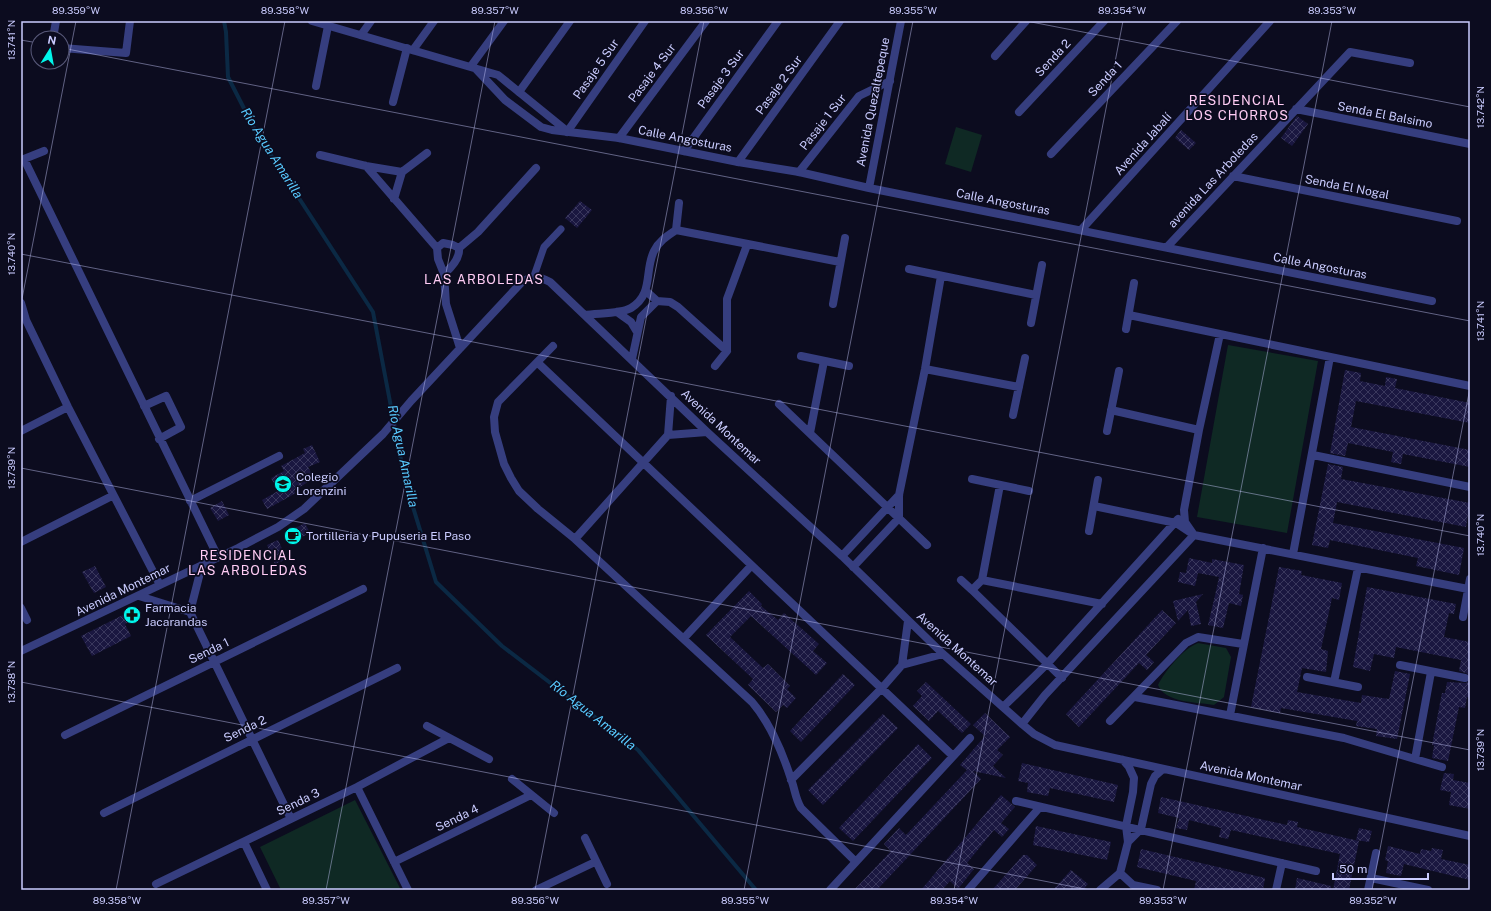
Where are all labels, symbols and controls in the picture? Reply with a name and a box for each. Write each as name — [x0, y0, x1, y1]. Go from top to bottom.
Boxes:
text: 89.359°W — [52, 4, 100, 16]
text: 89.358°W — [261, 4, 310, 16]
text: 89.357°W — [471, 4, 519, 16]
text: 89.356°W — [680, 4, 728, 16]
text: 89.355°W — [889, 4, 938, 16]
text: 89.354°W — [1098, 4, 1146, 16]
text: 89.353°W — [1308, 4, 1357, 16]
text: 13.741°N — [5, 20, 17, 60]
north arrow — [30, 30, 70, 70]
text: N — [47, 33, 57, 47]
street label: Pasaje 5 Sur — [570, 36, 622, 102]
street label: Avenida Quezaltepeque — [854, 36, 892, 168]
street label: Senda 2 — [1032, 37, 1074, 79]
street label: Pasaje 4 Sur — [625, 41, 679, 105]
street label: Pasaje 3 Sur — [695, 46, 747, 111]
street label: Pasaje 2 Sur — [753, 53, 805, 117]
street label: Senda 1 — [1085, 58, 1125, 100]
text: 13.742°N — [1474, 86, 1486, 128]
street label: Pasaje 1 Sur — [797, 91, 849, 153]
district label: RESIDENCIAL LOS CHORROS — [1185, 93, 1289, 123]
street label: Senda El Balsimo — [1336, 99, 1434, 131]
water label: Río Agua Amarilla — [238, 105, 306, 201]
street label: Avenida Jabalí — [1111, 109, 1175, 178]
street label: Calle Angosturas — [637, 123, 733, 155]
street label: avenida Las Arboledas — [1165, 129, 1261, 231]
street label: Senda El Nogal — [1304, 172, 1391, 202]
street label: Calle Angosturas — [955, 186, 1051, 218]
text: 13.740°N — [5, 233, 17, 275]
street label: Calle Angosturas — [1272, 250, 1368, 282]
district label: LAS ARBOLEDAS — [424, 272, 544, 287]
text: 13.741°N — [1474, 301, 1486, 341]
street label: Avenida Montemar — [678, 386, 764, 468]
water label: Río Agua Amarilla — [385, 403, 421, 509]
text: 13.739°N — [5, 447, 17, 489]
place label: Colegio Lorenzini — [296, 470, 347, 498]
school or university icon: Colegio Lorenzini — [273, 474, 293, 494]
text: 13.740°N — [1474, 514, 1486, 556]
cafe icon: Tortilleria y Pupuseria El Paso — [283, 526, 303, 546]
place label: Tortilleria y Pupuseria El Paso — [306, 529, 471, 543]
district label: RESIDENCIAL LAS ARBOLEDAS — [188, 548, 308, 578]
street label: Avenida Montemar — [73, 561, 173, 619]
place label: Farmacia Jacarandas — [145, 601, 207, 629]
pharmacy icon: Farmacia Jacarandas — [122, 605, 142, 625]
street label: Avenida Montemar — [914, 609, 1001, 689]
street label: Senda 1 — [186, 635, 232, 667]
text: 13.738°N — [5, 661, 17, 703]
water label: Río Agua Amarilla — [547, 677, 639, 753]
street label: Senda 2 — [221, 713, 269, 745]
text: 13.739°N — [1474, 729, 1486, 771]
street label: Avenida Montemar — [1199, 758, 1304, 794]
street label: Senda 3 — [274, 786, 322, 818]
street label: Senda 4 — [433, 801, 481, 834]
scale bar — [1333, 855, 1428, 881]
text: 50 m — [1339, 862, 1367, 876]
text: 89.358°W — [93, 894, 142, 906]
text: 89.357°W — [302, 894, 350, 906]
text: 89.356°W — [511, 894, 559, 906]
text: 89.355°W — [721, 894, 770, 906]
text: 89.354°W — [930, 894, 978, 906]
text: 89.353°W — [1139, 894, 1188, 906]
text: 89.352°W — [1349, 894, 1397, 906]

